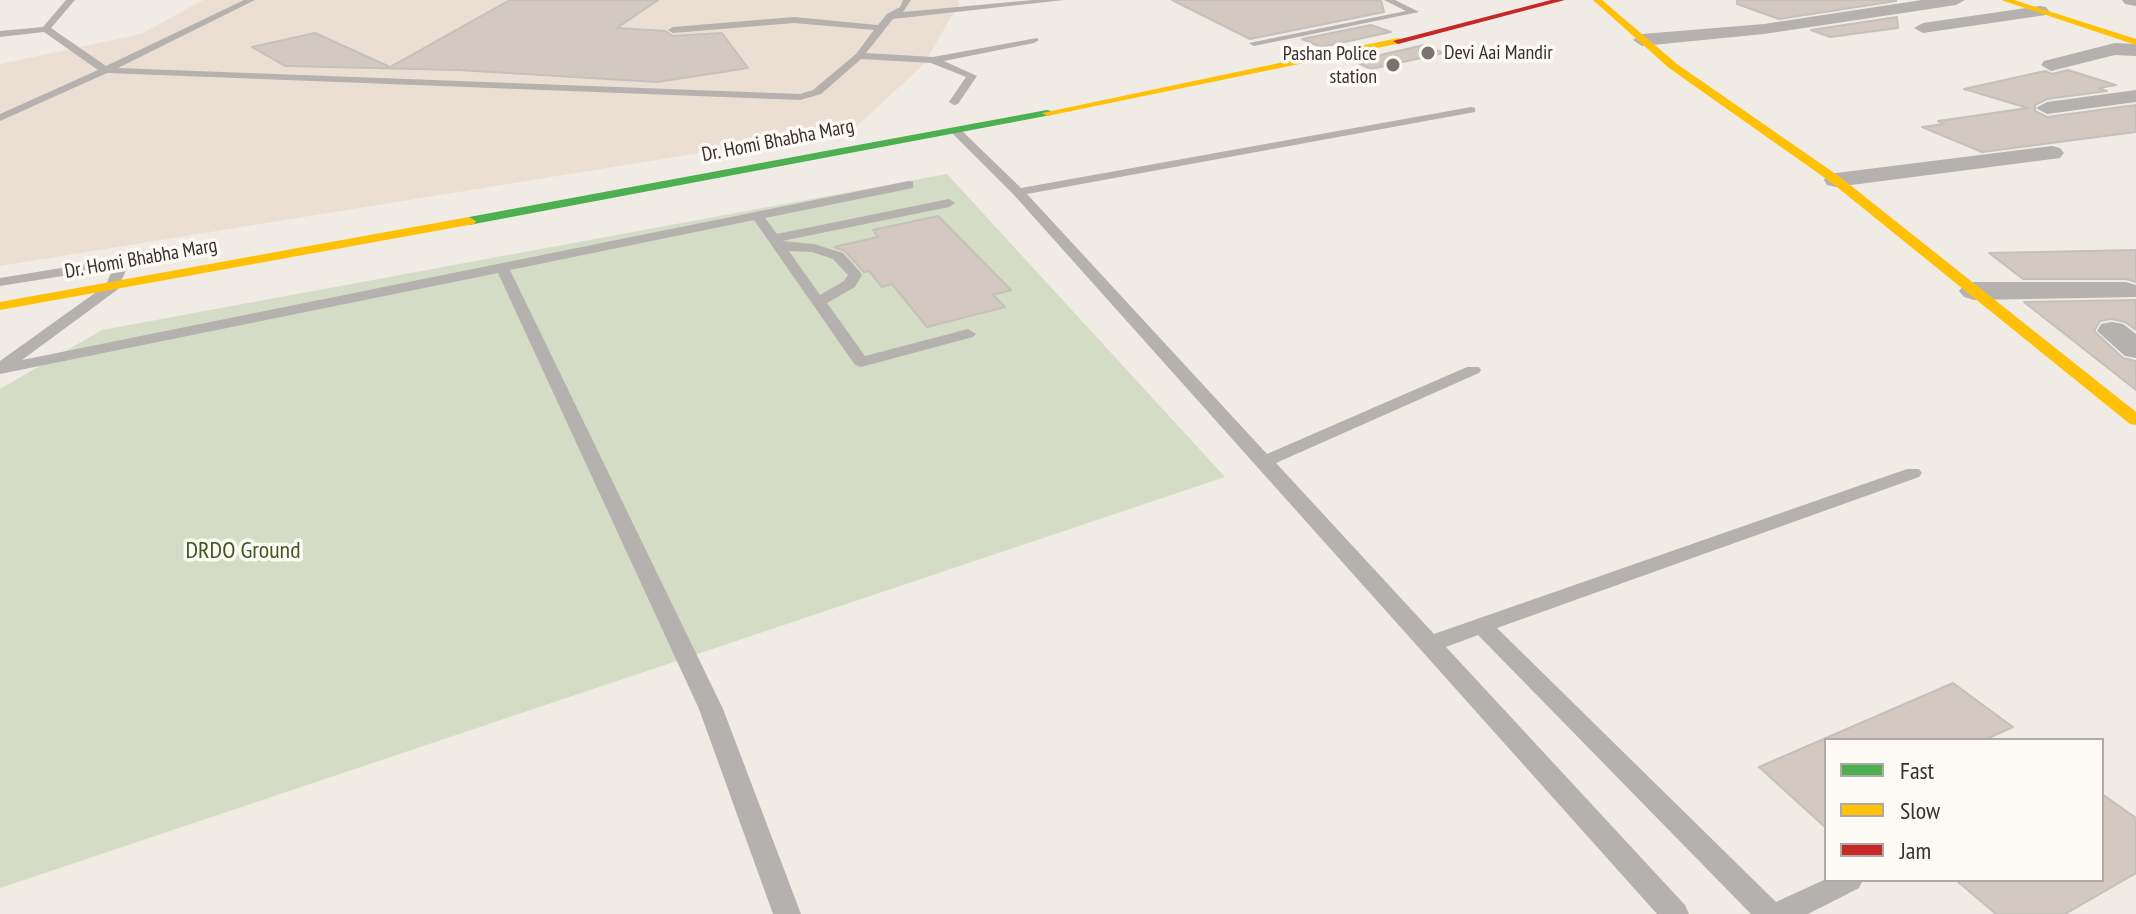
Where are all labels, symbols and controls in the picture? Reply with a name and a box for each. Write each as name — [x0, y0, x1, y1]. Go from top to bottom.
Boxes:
place label: Devi Aai Mandir — [1444, 41, 1553, 65]
place label: Pashan Police station — [1283, 42, 1377, 89]
marker: Devi Aai Mandir — [1419, 44, 1437, 62]
marker: Pashan Police station — [1384, 56, 1402, 74]
street label: Dr. Homi Bhabha Marg — [700, 114, 856, 168]
street label: Dr. Homi Bhabha Marg — [63, 234, 219, 284]
park label: DRDO Ground — [185, 537, 301, 565]
legend — [1824, 738, 2104, 882]
text: Fast — [1900, 755, 1934, 786]
text: Slow — [1900, 795, 1940, 826]
text: Jam — [1900, 835, 1931, 866]

